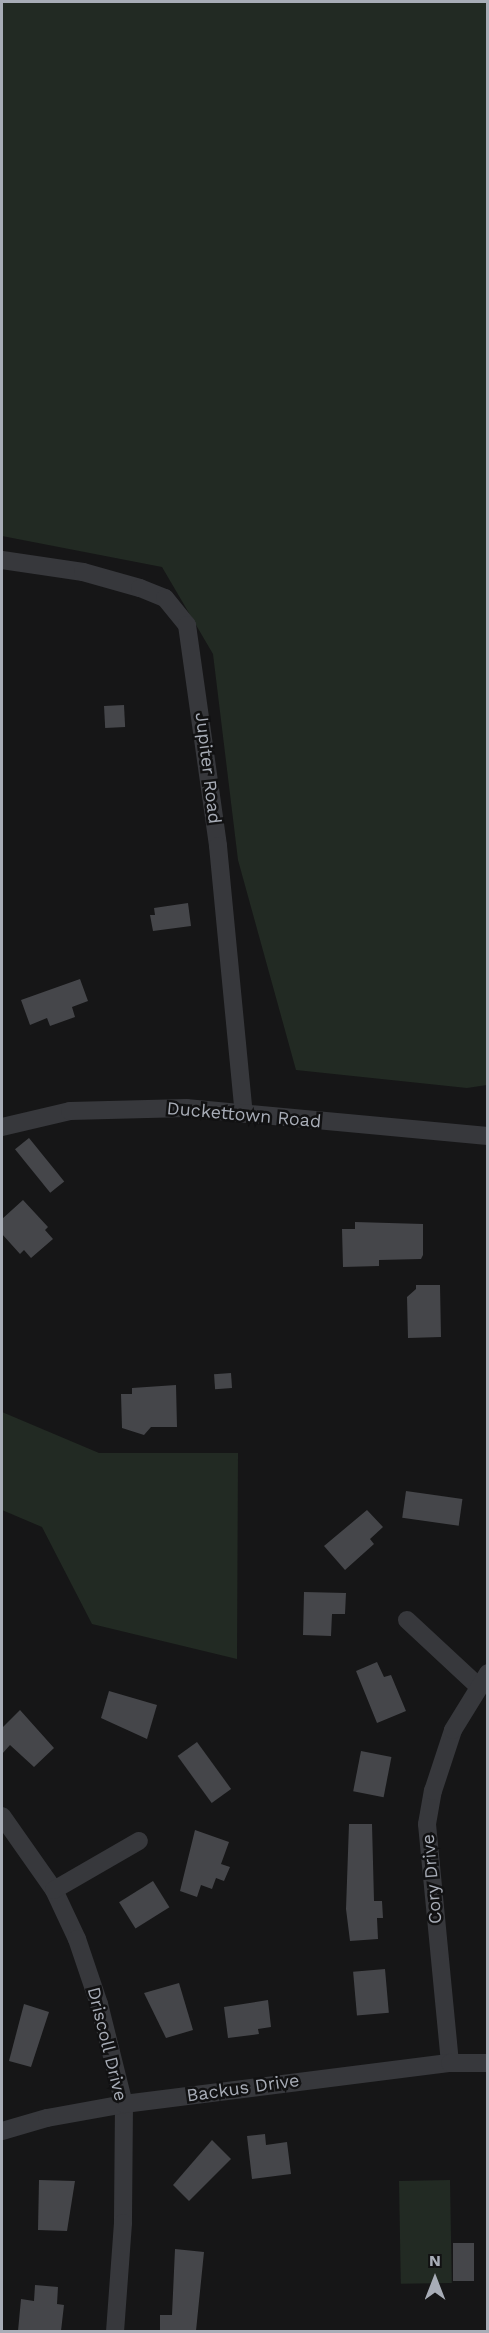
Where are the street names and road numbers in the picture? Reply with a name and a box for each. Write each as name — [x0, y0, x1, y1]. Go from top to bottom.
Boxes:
street label: Jupiter Road — [190, 711, 226, 825]
street label: Duckettown Road — [166, 1097, 322, 1133]
street label: Cory Drive — [417, 1833, 447, 1925]
street label: Driscoll Drive — [82, 1984, 132, 2104]
street label: Backus Drive — [185, 2069, 301, 2107]

